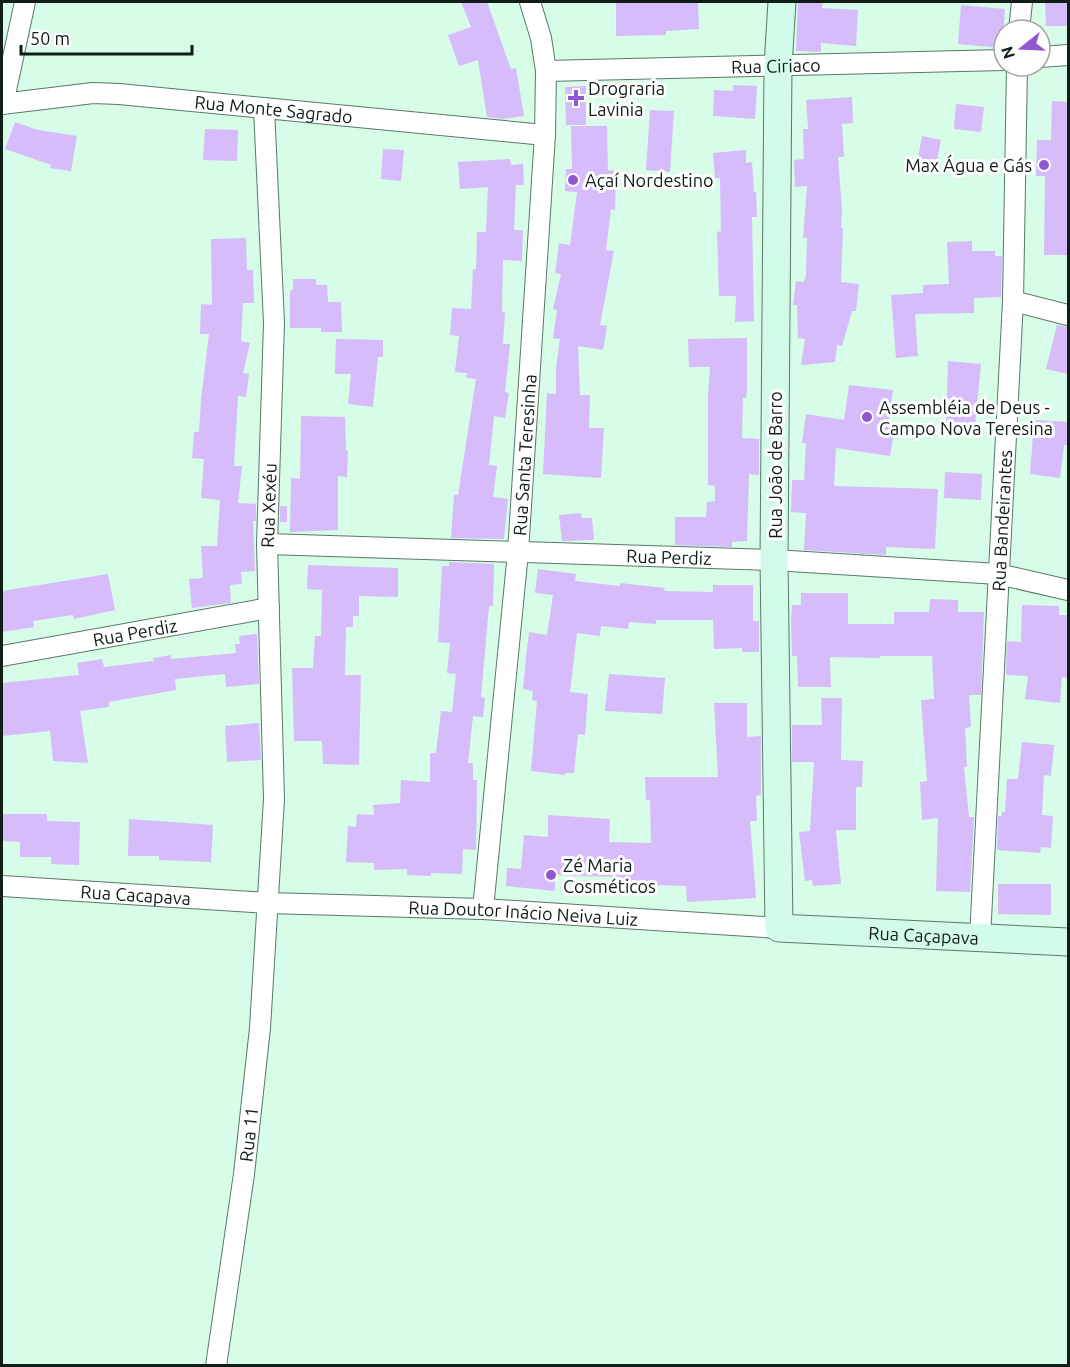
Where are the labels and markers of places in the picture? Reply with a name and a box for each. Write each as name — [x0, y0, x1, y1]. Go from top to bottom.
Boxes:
place label: Drograria Lavinia — [588, 78, 665, 119]
marker: Drograria Lavinia — [569, 91, 583, 105]
place label: Max Água e Gás — [905, 154, 1032, 175]
marker: Max Água e Gás — [1037, 158, 1051, 172]
place label: Açaí Nordestino — [585, 170, 713, 190]
marker: Açaí Nordestino — [566, 173, 580, 187]
place label: Assembléia de Deus - Campo Nova Teresina — [879, 397, 1053, 438]
marker: Assembléia de Deus - Campo Nova Teresina — [860, 410, 874, 424]
place label: Zé Maria Cosméticos — [563, 855, 656, 896]
marker: Zé Maria Cosméticos — [544, 868, 558, 882]

